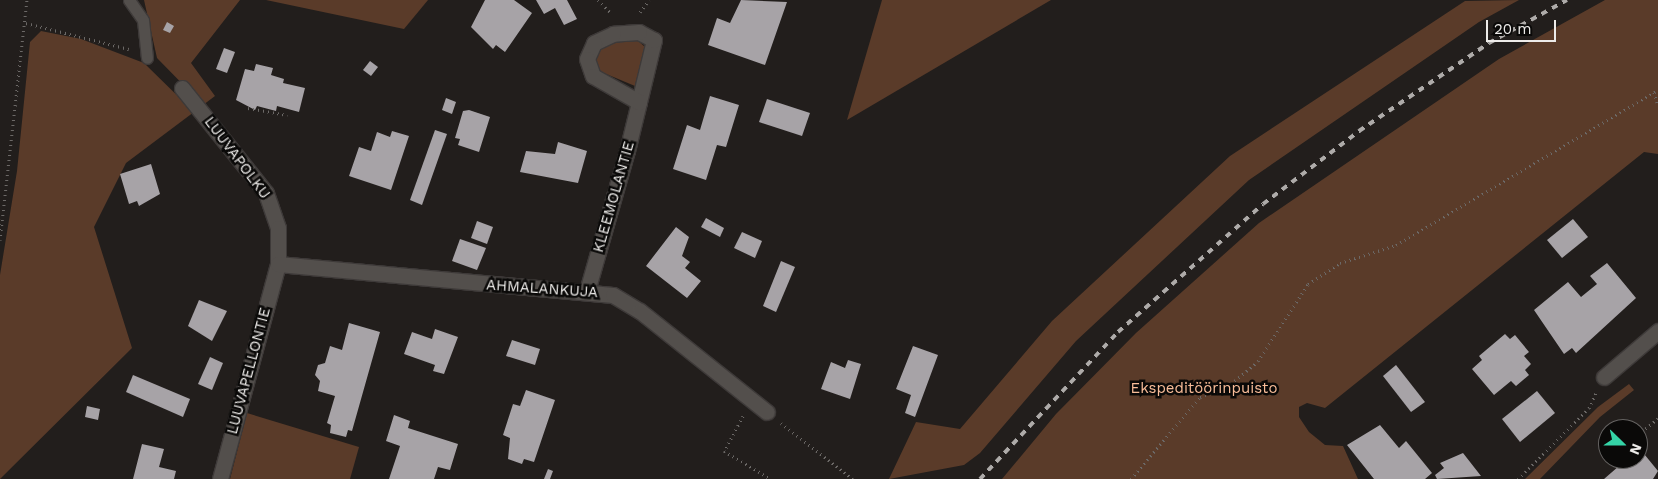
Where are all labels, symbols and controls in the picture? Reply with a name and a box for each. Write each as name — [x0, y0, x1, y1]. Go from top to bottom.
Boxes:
scale bar — [1488, 10, 1558, 42]
text: 20 m — [1494, 20, 1532, 38]
street label: LUUVAPOLKU — [200, 113, 274, 203]
street label: KLEEMOLANTIE — [590, 139, 638, 255]
street label: AHMALANKUJA — [486, 276, 598, 302]
street label: LUUVAPELLONTIE — [223, 306, 275, 436]
park label: Ekspeditöörinpuisto — [1131, 380, 1277, 398]
north arrow — [1598, 419, 1648, 469]
text: N — [1627, 441, 1645, 457]

